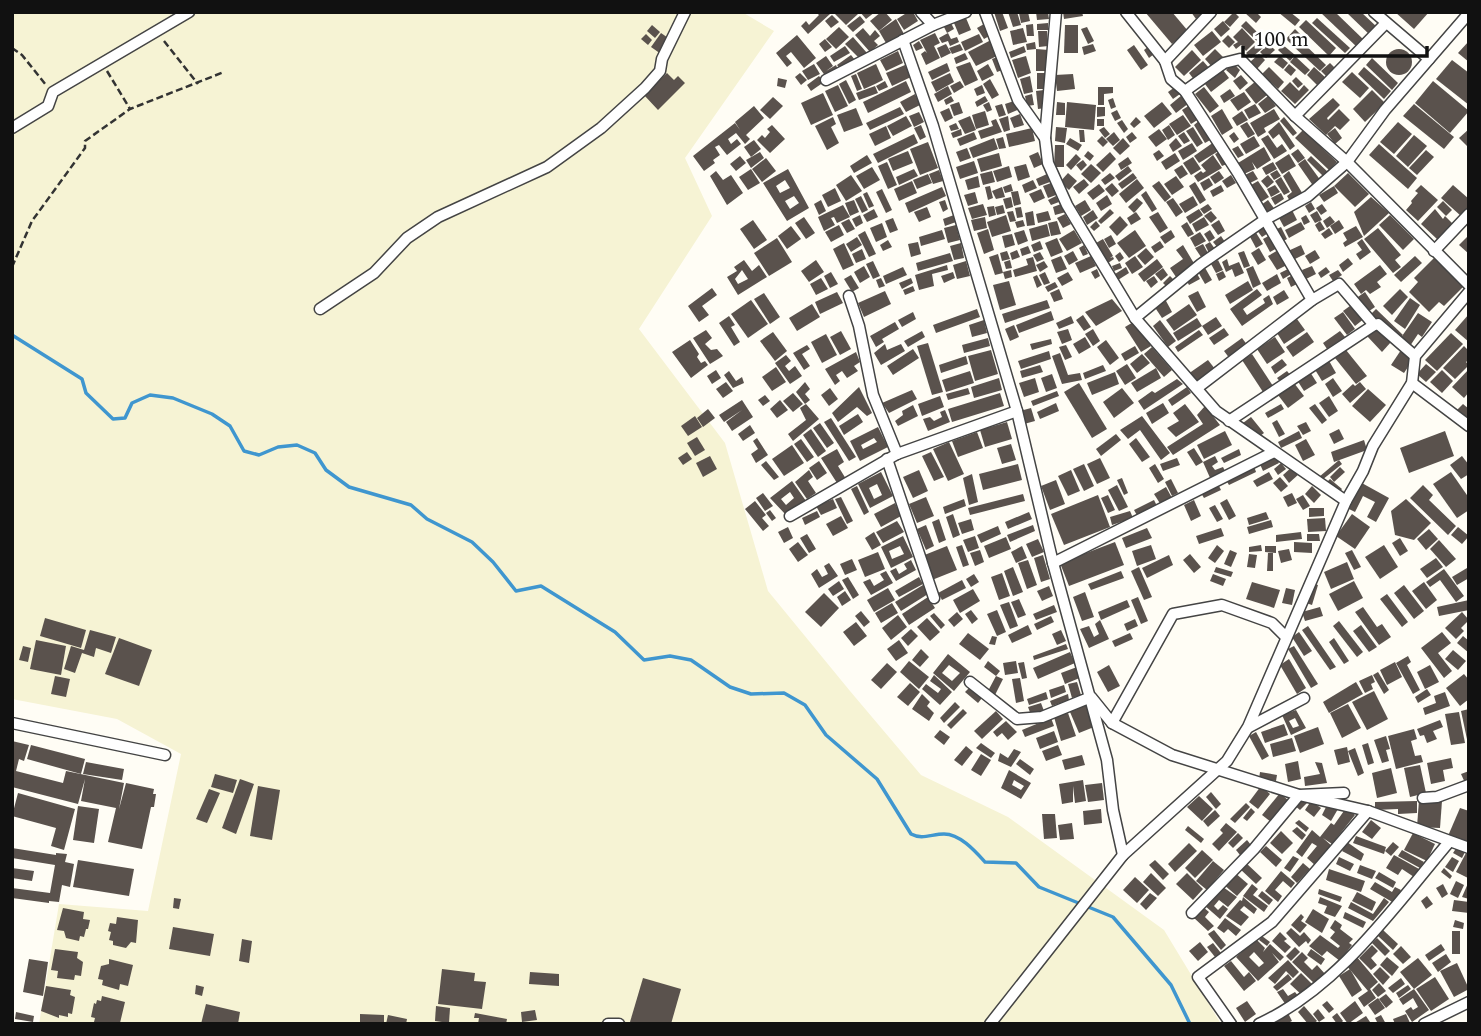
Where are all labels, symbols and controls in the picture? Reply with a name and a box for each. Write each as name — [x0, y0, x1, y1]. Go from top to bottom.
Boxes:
scale bar — [1243, 14, 1427, 58]
text: 100 m — [1254, 24, 1309, 56]

